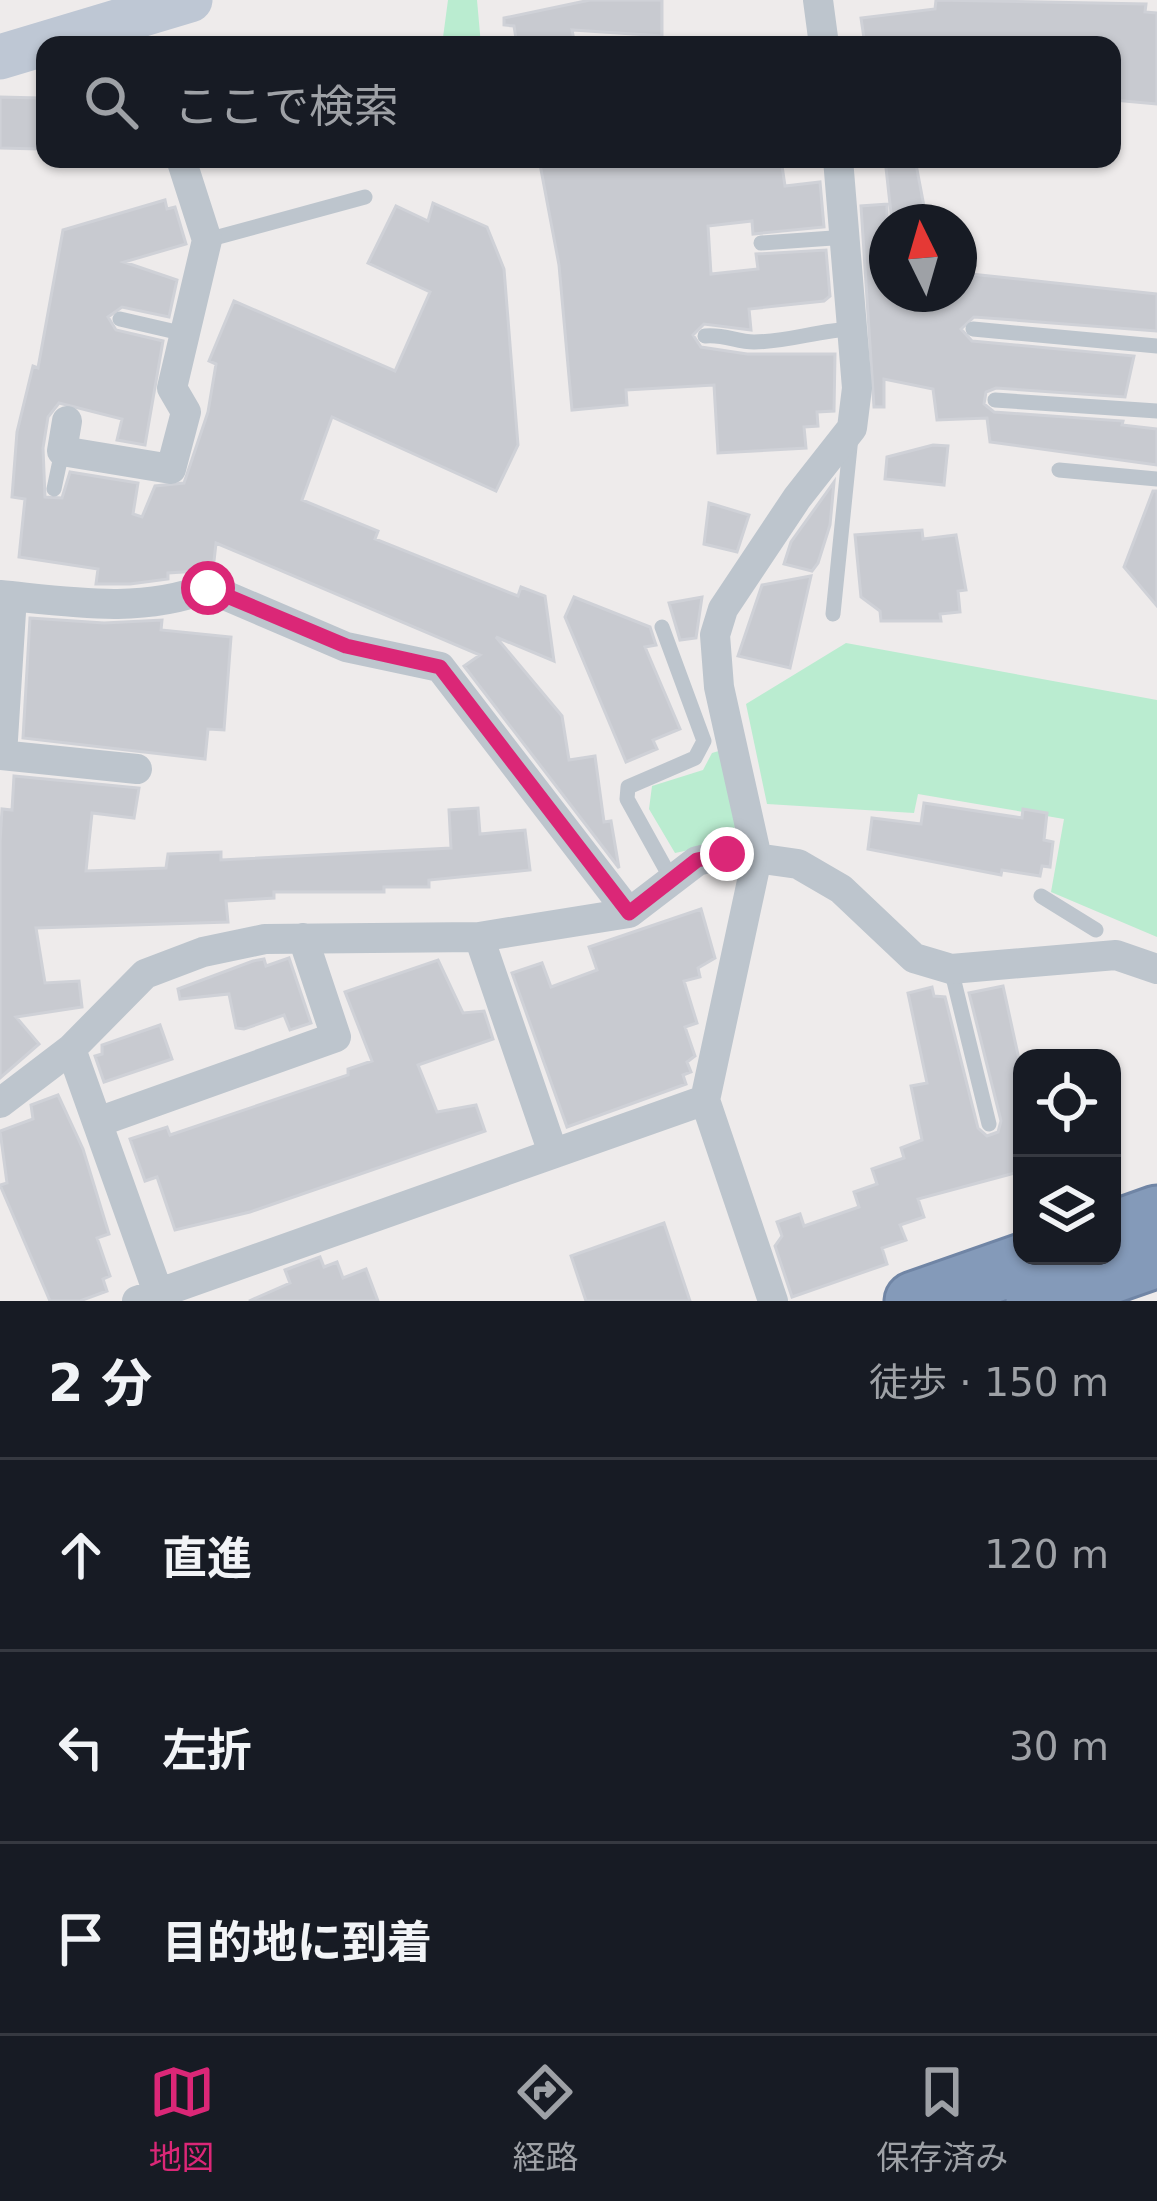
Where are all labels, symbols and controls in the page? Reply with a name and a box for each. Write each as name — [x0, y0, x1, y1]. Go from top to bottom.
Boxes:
search box — [36, 36, 1121, 168]
icon: search — [78, 69, 144, 135]
text: ここで検索 — [174, 80, 399, 133]
north arrow — [869, 204, 977, 312]
route start — [181, 561, 235, 615]
route end — [700, 827, 754, 881]
map controls — [1013, 1049, 1121, 1265]
button: locate — [1013, 1049, 1121, 1157]
button: layers — [1013, 1157, 1121, 1265]
text: 2 分 — [48, 1354, 152, 1413]
text: 徒歩 · 150 m — [869, 1360, 1109, 1405]
icon: ahead — [48, 1522, 114, 1588]
text: 直進 — [162, 1532, 252, 1585]
text: 120 m — [984, 1532, 1109, 1577]
icon: left — [48, 1714, 114, 1780]
text: 左折 — [162, 1724, 252, 1777]
text: 30 m — [1009, 1724, 1109, 1769]
icon: arrive — [48, 1906, 114, 1972]
text: 目的地に到着 — [162, 1916, 432, 1969]
tab: 地図 — [149, 2059, 215, 2179]
tab: 経路 — [512, 2059, 578, 2179]
tab: 保存済み — [876, 2059, 1008, 2179]

